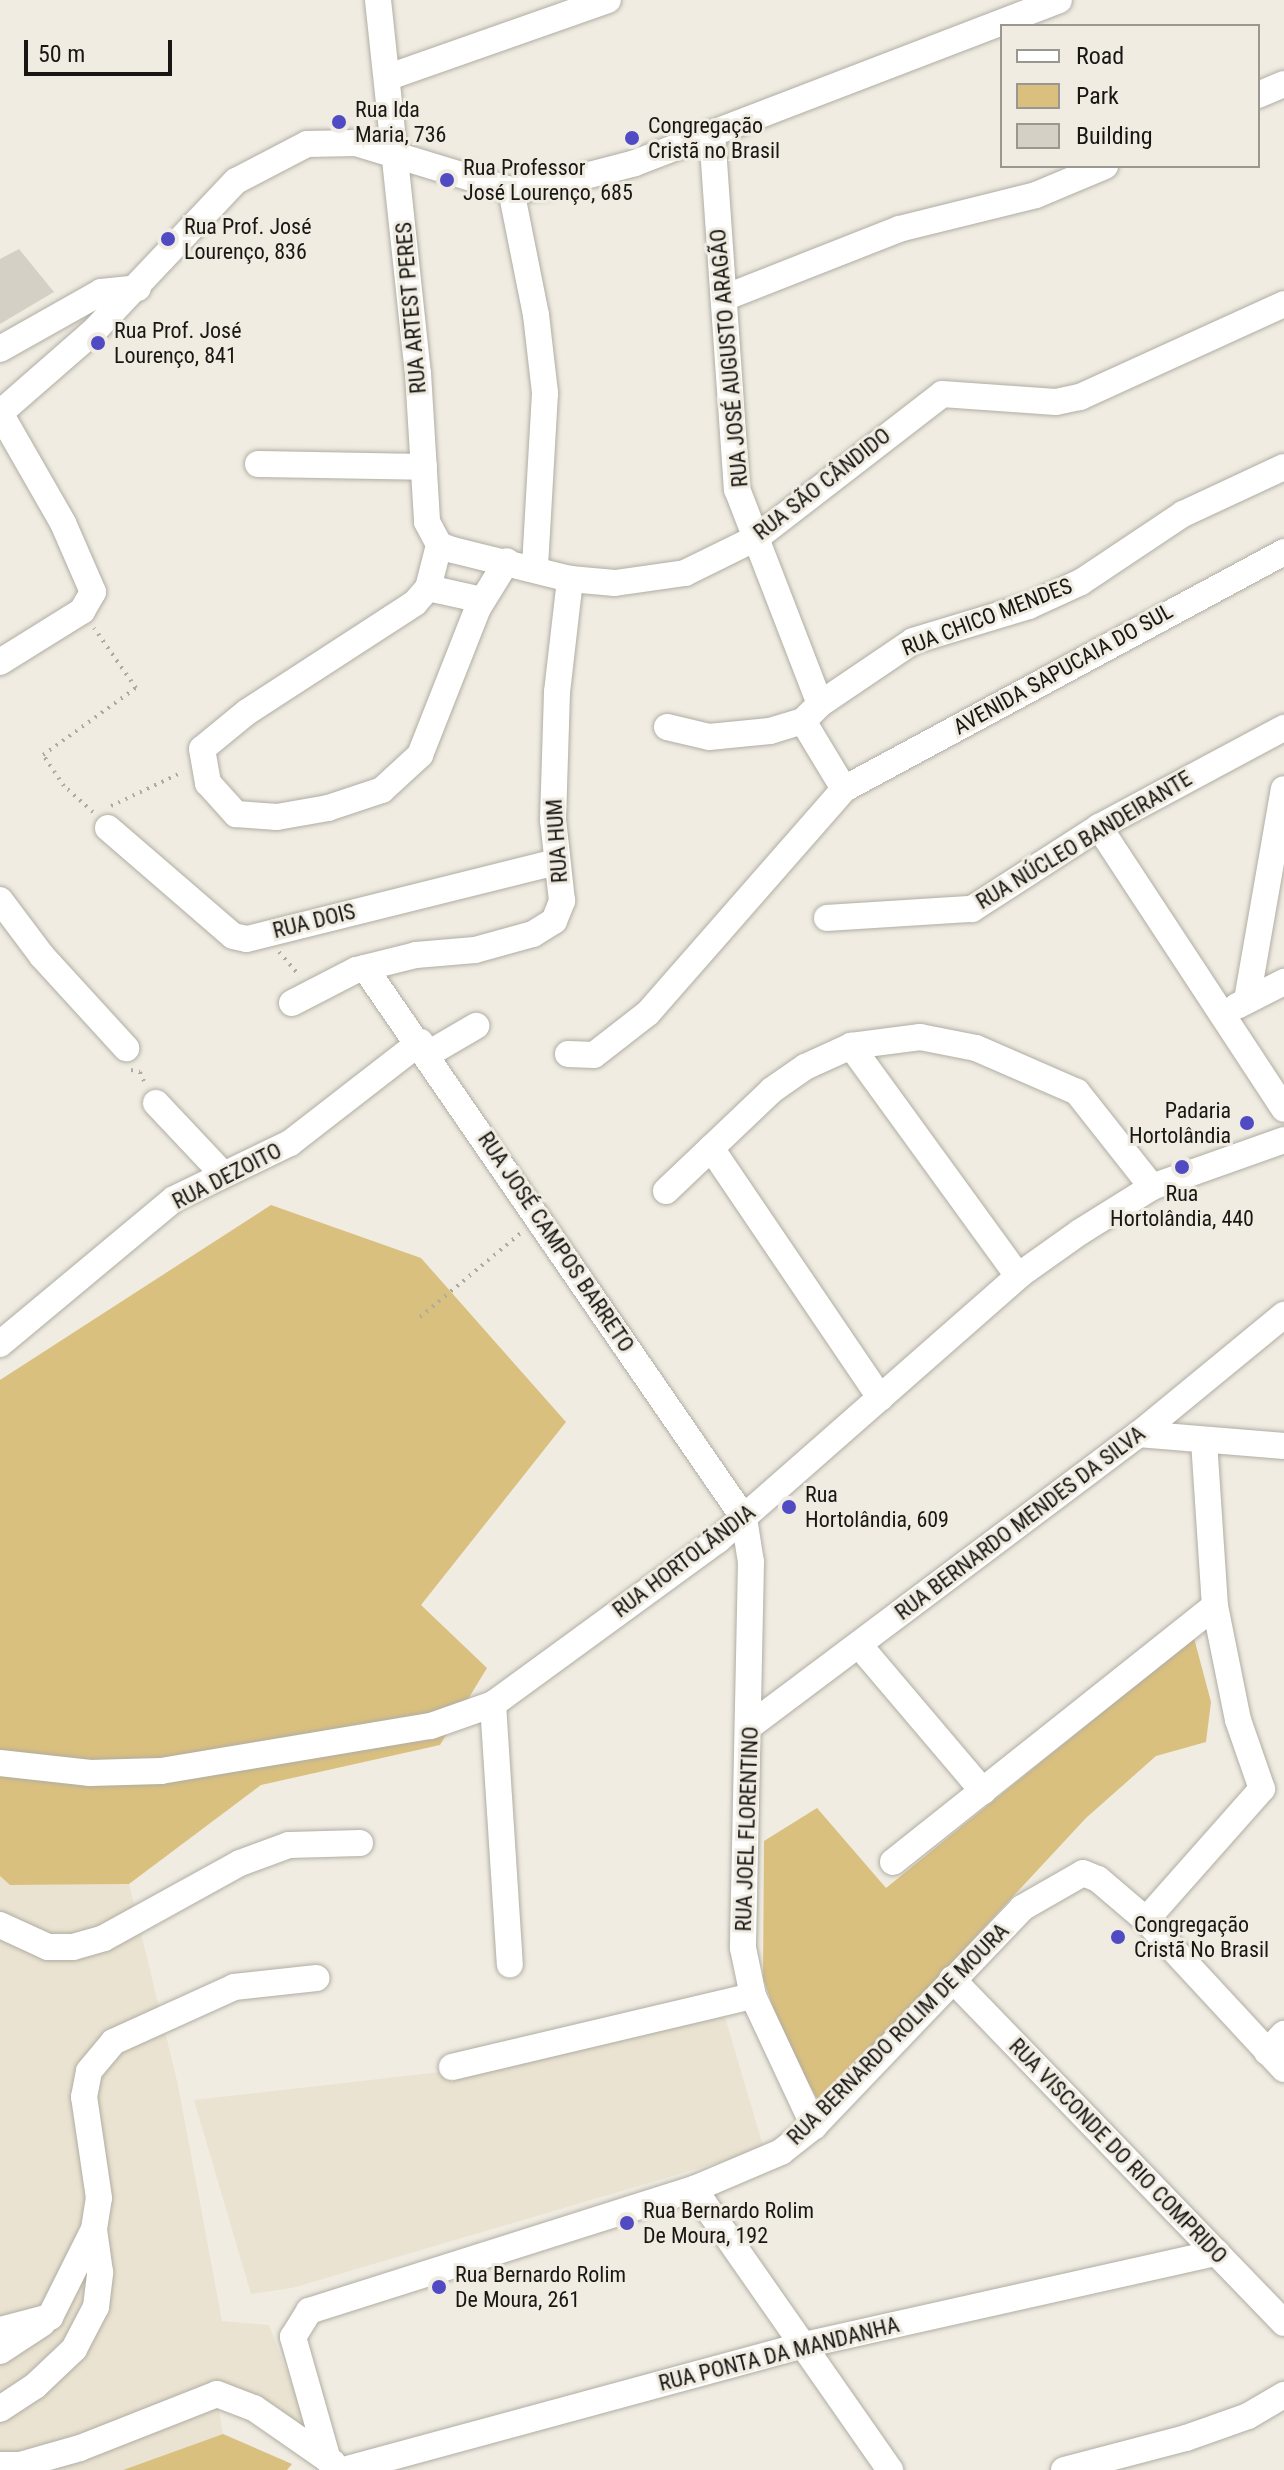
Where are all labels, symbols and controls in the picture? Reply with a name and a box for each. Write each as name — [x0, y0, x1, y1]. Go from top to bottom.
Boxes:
scale bar — [28, 24, 176, 74]
legend — [1000, 24, 1260, 168]
text: 50 m — [38, 40, 85, 68]
text: Road — [1076, 42, 1124, 70]
text: Park — [1076, 82, 1119, 110]
place label: Rua Ida Maria, 736 — [355, 96, 446, 148]
place label: Congregação Cristã no Brasil — [648, 112, 780, 164]
marker: Rua Ida Maria, 736 — [330, 113, 348, 131]
text: Building — [1076, 122, 1153, 150]
marker: Congregação Cristã no Brasil — [623, 129, 641, 147]
place label: Rua Professor José Lourenço, 685 — [463, 154, 633, 206]
marker: Rua Professor José Lourenço, 685 — [438, 171, 456, 189]
place label: Rua Prof. José Lourenço, 836 — [184, 213, 311, 264]
street label: RUA ARTEST PERES — [390, 221, 432, 395]
street label: RUA JOSÉ AUGUSTO ARAGÃO — [705, 228, 753, 488]
marker: Rua Prof. José Lourenço, 836 — [159, 230, 177, 248]
place label: Rua Prof. José Lourenço, 841 — [114, 317, 241, 368]
marker: Rua Prof. José Lourenço, 841 — [89, 334, 107, 352]
street label: RUA SÃO CÂNDIDO — [748, 422, 896, 546]
street label: RUA CHICO MENDES — [898, 572, 1076, 662]
street label: AVENIDA SAPUCAIA DO SUL — [949, 598, 1177, 740]
street label: RUA NÚCLEO BANDEIRANTE — [971, 765, 1197, 915]
street label: RUA HUM — [541, 798, 573, 884]
street label: RUA DOIS — [270, 898, 358, 944]
place label: Padaria Hortolândia — [1129, 1097, 1231, 1148]
marker: Padaria Hortolândia — [1238, 1114, 1256, 1132]
street label: RUA JOSÉ CAMPOS BARRETO — [472, 1127, 640, 1357]
street label: RUA DEZOITO — [168, 1137, 286, 1215]
marker: Rua Hortolândia, 440 — [1173, 1158, 1191, 1176]
place label: Rua Hortolândia, 440 — [1110, 1180, 1254, 1232]
street label: RUA BERNARDO MENDES DA SILVA — [890, 1420, 1150, 1626]
place label: Rua Hortolândia, 609 — [805, 1481, 949, 1532]
marker: Rua Hortolândia, 609 — [780, 1498, 798, 1516]
street label: RUA HORTOLÃNDIA — [608, 1499, 760, 1623]
street label: RUA JOEL FLORENTINO — [730, 1726, 764, 1932]
place label: Congregação Cristã No Brasil — [1134, 1911, 1269, 1962]
street label: RUA BERNARDO ROLIM DE MOURA — [782, 1918, 1014, 2150]
marker: Congregação Cristã No Brasil — [1109, 1928, 1127, 1946]
street label: RUA VISCONDE DO RIO COMPRIDO — [1003, 2033, 1233, 2269]
place label: Rua Bernardo Rolim De Moura, 192 — [643, 2197, 814, 2248]
marker: Rua Bernardo Rolim De Moura, 192 — [618, 2214, 636, 2232]
place label: Rua Bernardo Rolim De Moura, 261 — [455, 2261, 626, 2312]
marker: Rua Bernardo Rolim De Moura, 261 — [430, 2278, 448, 2296]
street label: RUA PONTA DA MANDANHA — [656, 2311, 902, 2397]

